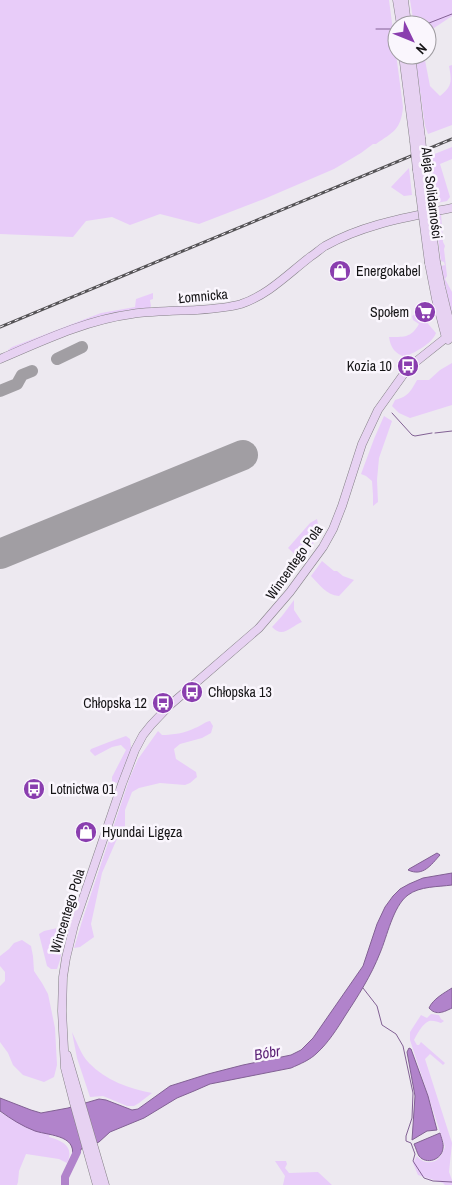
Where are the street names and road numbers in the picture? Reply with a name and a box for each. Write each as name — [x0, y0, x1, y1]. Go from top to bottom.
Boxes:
street label: Aleja Solidarności — [417, 145, 447, 240]
street label: Łomnicka — [177, 285, 229, 307]
street label: Wincentego Pola — [262, 521, 327, 603]
street label: Wincentego Pola — [46, 866, 89, 955]

